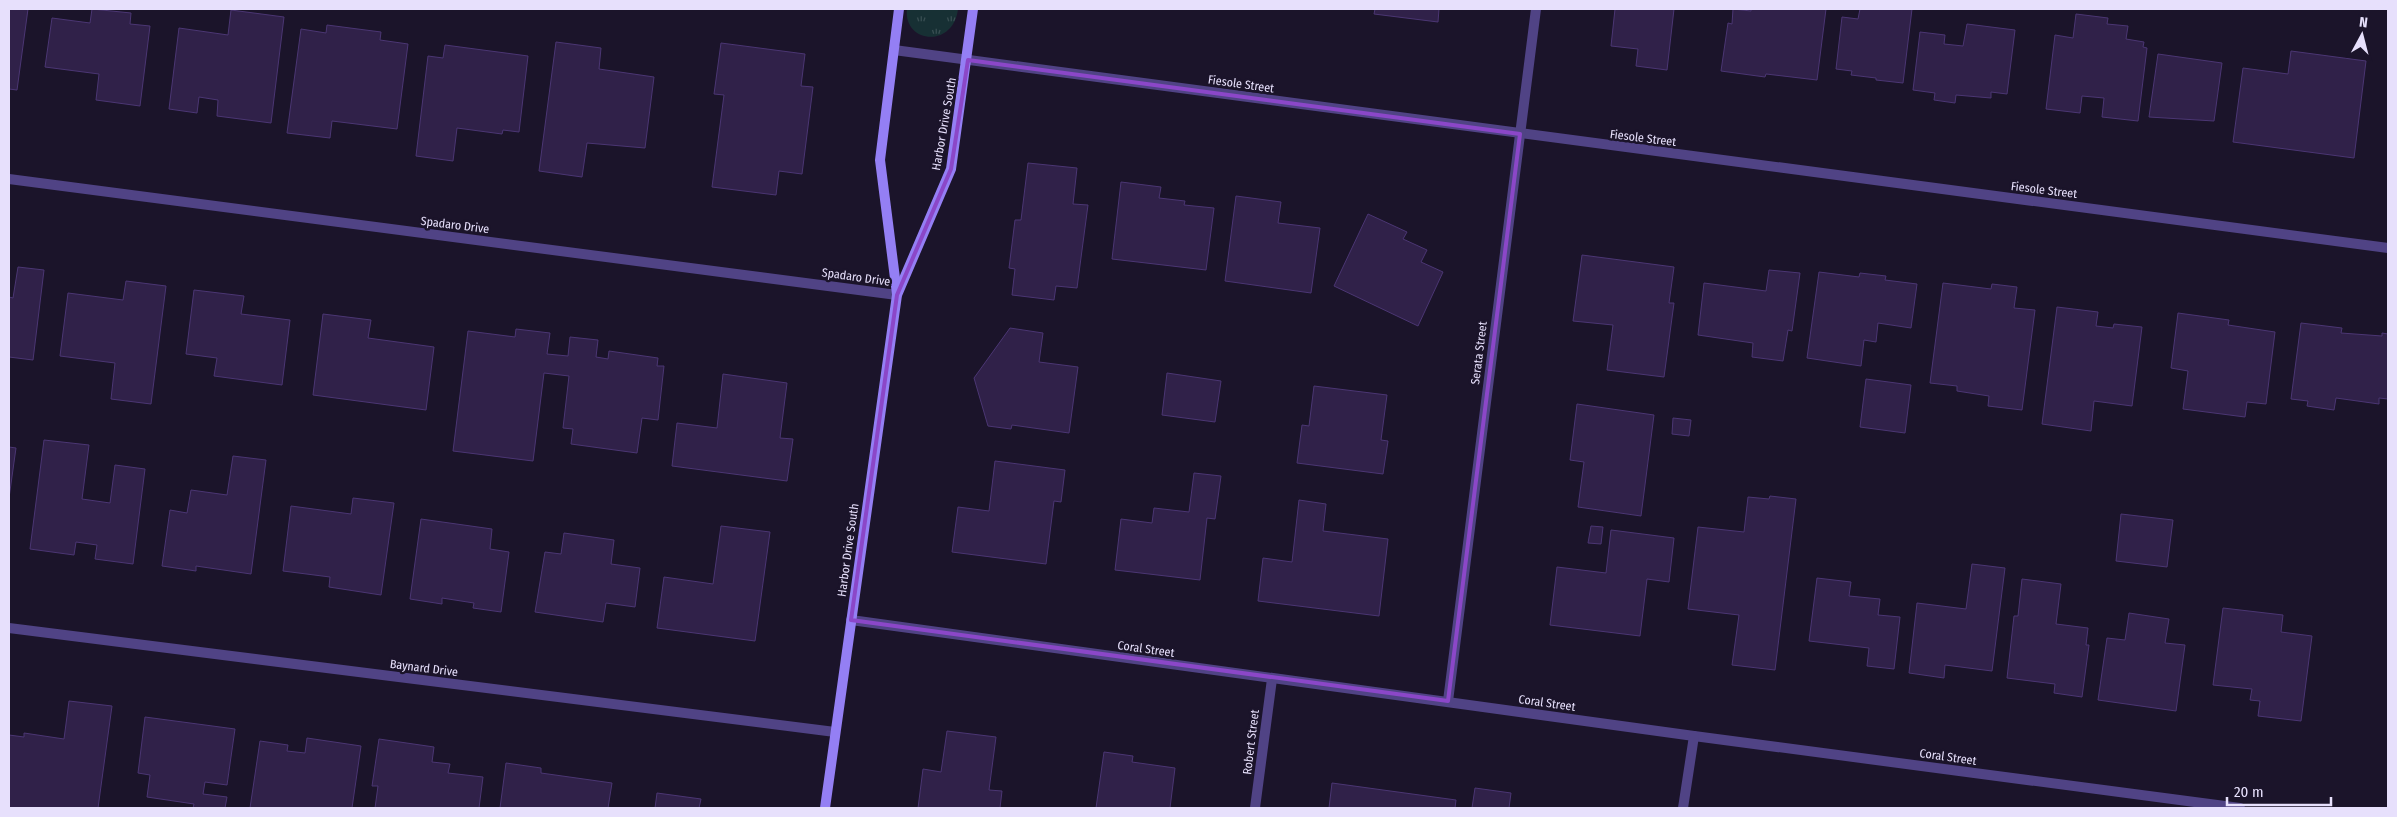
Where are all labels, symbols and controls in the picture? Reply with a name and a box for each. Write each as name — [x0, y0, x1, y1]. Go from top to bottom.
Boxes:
north arrow — [2337, 10, 2387, 60]
text: N — [2358, 14, 2369, 32]
street label: Fiesole Street — [1207, 72, 1275, 96]
street label: Harbor Drive South — [929, 76, 959, 172]
street label: Fiesole Street — [1609, 127, 1677, 149]
street label: Fiesole Street — [2010, 179, 2078, 201]
street label: Spadaro Drive — [420, 214, 490, 236]
street label: Spadaro Drive — [821, 265, 891, 289]
street label: Serata Street — [1468, 320, 1490, 385]
street label: Harbor Drive South — [835, 502, 861, 598]
street label: Coral Street — [1117, 638, 1175, 660]
street label: Baynard Drive — [389, 657, 459, 679]
street label: Coral Street — [1518, 692, 1576, 714]
street label: Robert Street — [1240, 709, 1262, 775]
street label: Coral Street — [1919, 746, 1977, 768]
scale bar — [2227, 774, 2331, 806]
text: 20 m — [2234, 783, 2264, 801]

